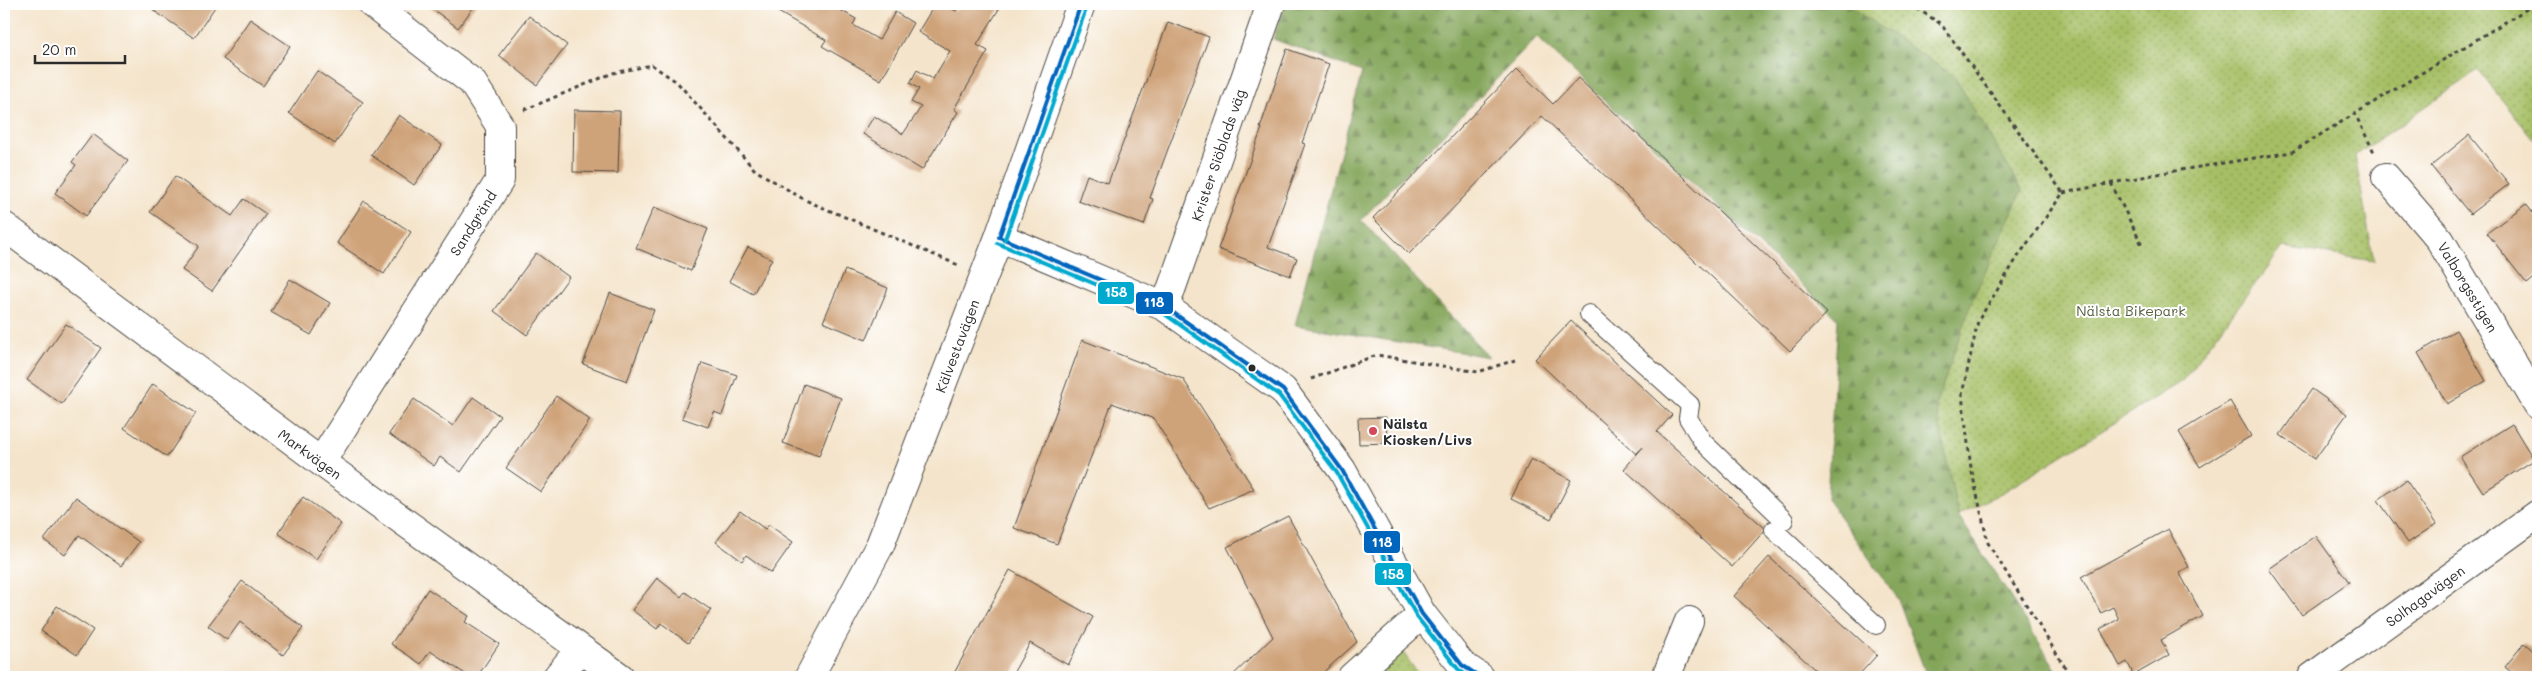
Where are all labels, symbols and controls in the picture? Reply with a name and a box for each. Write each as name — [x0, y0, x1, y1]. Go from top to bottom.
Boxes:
scale bar — [35, 32, 125, 64]
text: 20 m — [42, 39, 76, 59]
street label: Krister Siöblads väg — [1186, 86, 1250, 224]
street label: Sandgränd — [445, 187, 501, 259]
street label: Valborgsstigen — [2434, 238, 2502, 336]
line badge: 158 — [1097, 281, 1135, 305]
text: 158 — [1104, 282, 1128, 301]
line badge: 118 — [1135, 291, 1174, 315]
text: 118 — [1143, 292, 1165, 311]
street label: Kälvestavägen — [930, 297, 984, 395]
park label: Nälsta Bikepark — [2076, 301, 2186, 320]
unlabelled marker — [1247, 363, 1257, 373]
place label: Nälsta Kiosken/Livs — [1383, 414, 1472, 449]
street label: Markvägen — [274, 424, 346, 484]
marker: Nälsta Kiosken/Livs — [1367, 425, 1379, 437]
line badge: 118 — [1363, 530, 1401, 554]
text: 118 — [1371, 532, 1393, 551]
street label: Solhagavägen — [2382, 561, 2468, 631]
line badge: 158 — [1374, 562, 1412, 586]
text: 158 — [1381, 564, 1405, 583]

